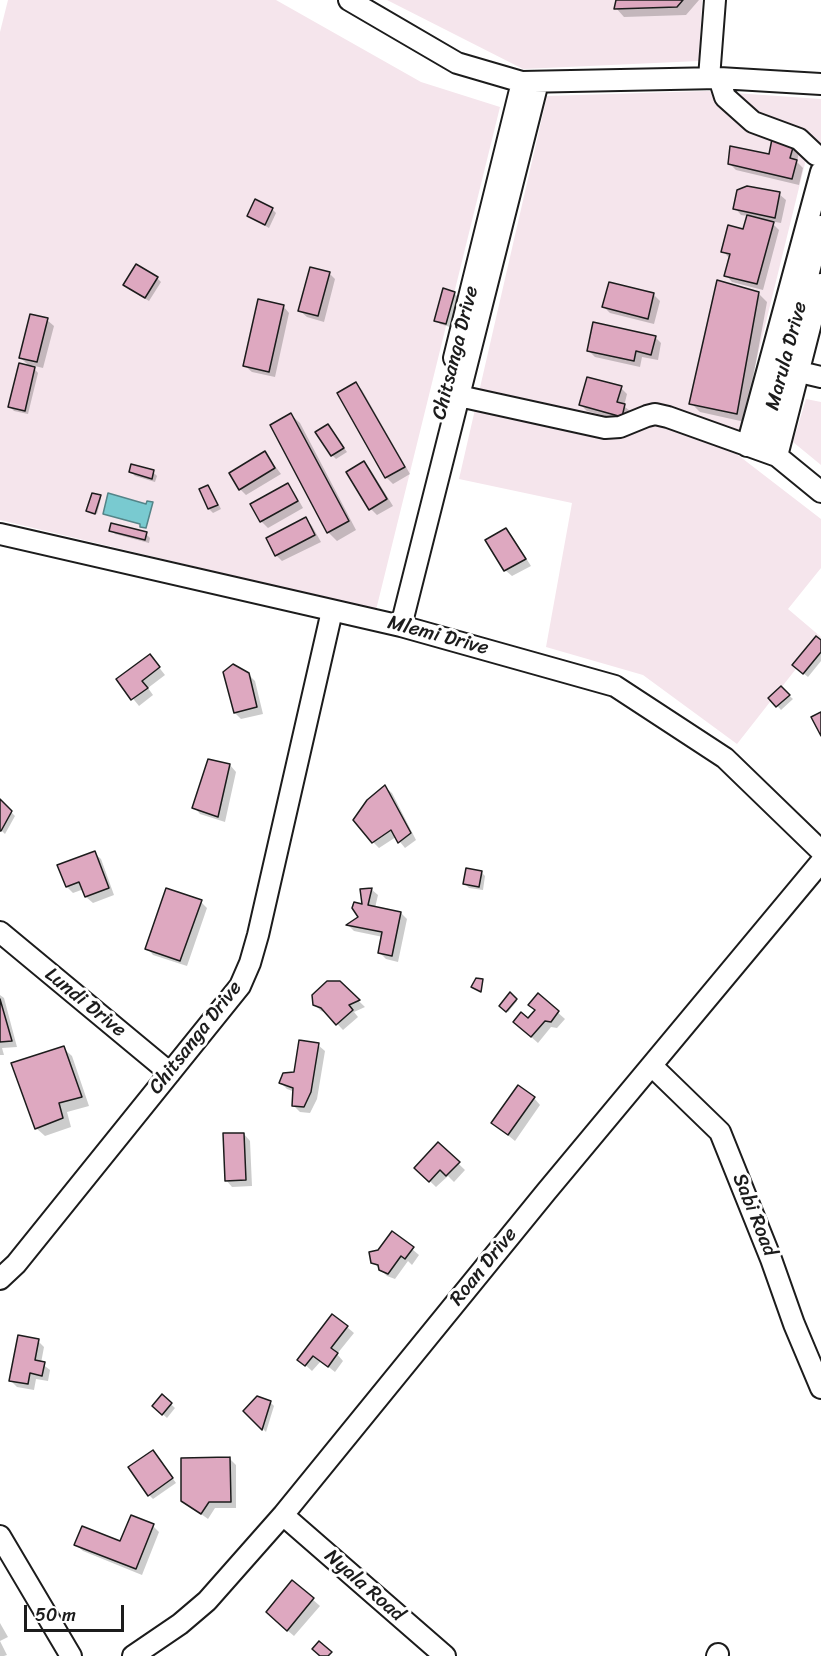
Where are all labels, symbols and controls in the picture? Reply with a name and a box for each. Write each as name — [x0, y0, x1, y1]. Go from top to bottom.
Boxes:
street label: Chitsanga Drive — [428, 284, 484, 422]
street label: Marula Drive — [761, 299, 813, 413]
street label: Mlemi Drive — [385, 611, 491, 661]
street label: Lundi Drive — [40, 963, 130, 1043]
street label: Chitsanga Drive — [144, 977, 248, 1099]
street label: Sabi Road — [727, 1170, 781, 1260]
street label: Roan Drive — [445, 1223, 523, 1311]
street label: Nyala Road — [319, 1545, 409, 1627]
scale bar — [27, 1593, 128, 1631]
text: 50 m — [35, 1599, 76, 1631]

